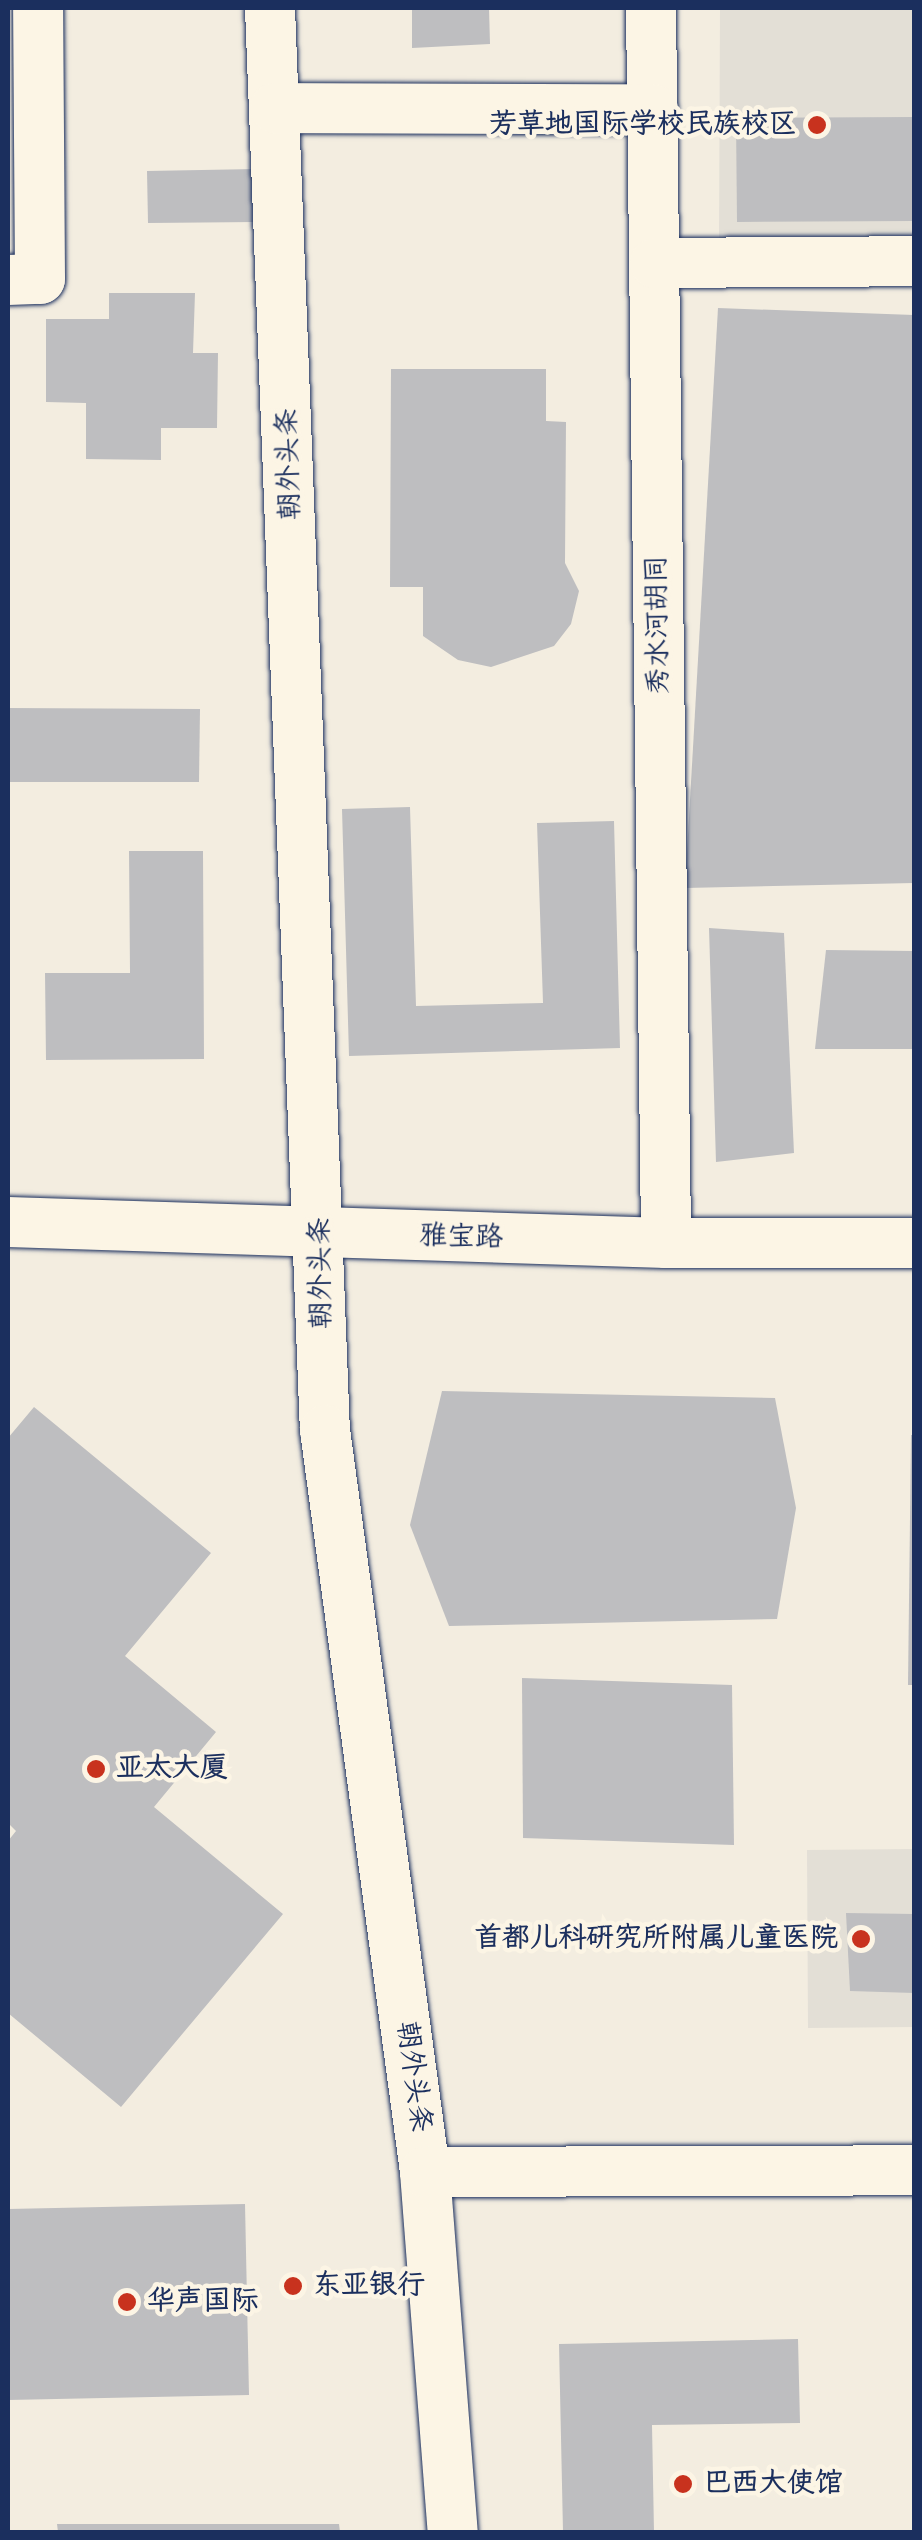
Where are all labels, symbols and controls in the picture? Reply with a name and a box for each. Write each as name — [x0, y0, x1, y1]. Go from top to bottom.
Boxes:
place label: 芳草地国际学校民族校区 — [489, 108, 797, 142]
marker: 芳草地国际学校民族校区 — [806, 114, 828, 136]
street label: 朝外头条 — [271, 407, 309, 521]
street label: 秀水河胡同 — [641, 555, 677, 695]
street label: 朝外头条 — [304, 1217, 340, 1329]
street label: 雅宝路 — [419, 1220, 503, 1256]
place label: 亚太大厦 — [116, 1752, 228, 1786]
marker: 亚太大厦 — [85, 1758, 107, 1780]
place label: 首都儿科研究所附属儿童医院 — [474, 1922, 838, 1956]
marker: 首都儿科研究所附属儿童医院 — [848, 1926, 874, 1952]
street label: 朝外头条 — [389, 2019, 437, 2135]
place label: 东亚银行 — [313, 2269, 425, 2303]
marker: 东亚银行 — [282, 2275, 304, 2297]
place label: 华声国际 — [147, 2285, 259, 2319]
marker: 华声国际 — [116, 2291, 138, 2313]
place label: 巴西大使馆 — [703, 2467, 843, 2501]
marker: 巴西大使馆 — [672, 2473, 694, 2495]

